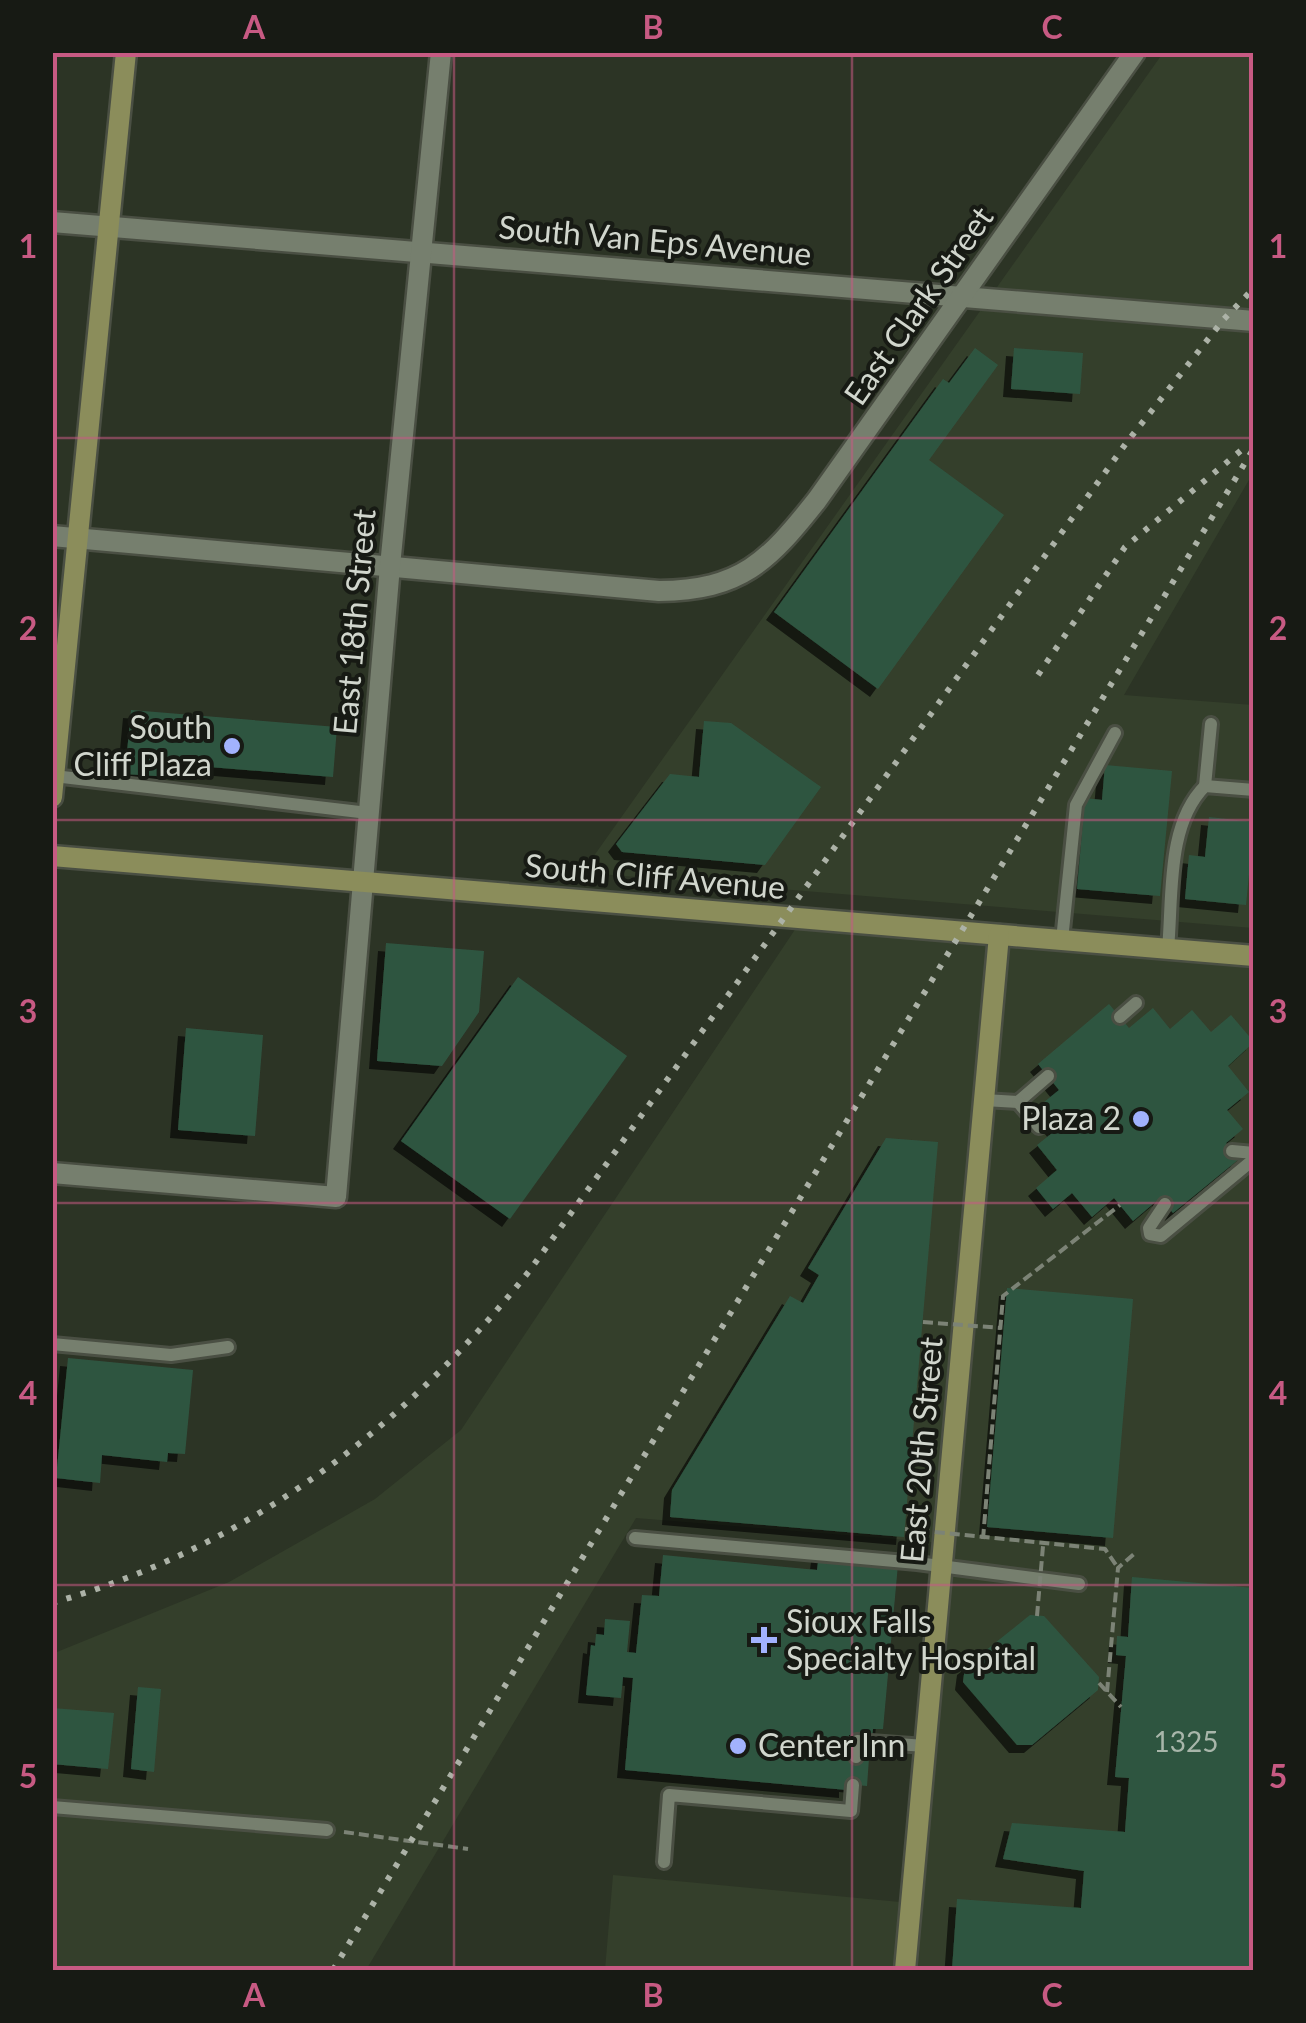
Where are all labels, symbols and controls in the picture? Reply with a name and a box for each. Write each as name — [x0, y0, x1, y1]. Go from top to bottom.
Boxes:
text: A — [242, 7, 266, 46]
text: B — [642, 7, 664, 46]
text: C — [1041, 7, 1063, 46]
street label: East Clark Street — [835, 198, 1001, 412]
street label: South Van Eps Avenue — [497, 206, 813, 273]
text: 1 — [19, 226, 37, 265]
text: 1 — [1269, 226, 1287, 265]
street label: East 18th Street — [324, 507, 383, 736]
text: 2 — [19, 608, 37, 647]
text: 2 — [1269, 608, 1287, 647]
place label: South Cliff Plaza — [74, 707, 212, 783]
marker: South Cliff Plaza — [221, 735, 243, 757]
street label: South Cliff Avenue — [523, 845, 787, 906]
text: 3 — [19, 991, 37, 1030]
text: 3 — [1269, 991, 1287, 1030]
place label: Plaza 2 — [1021, 1098, 1121, 1137]
marker: Plaza 2 — [1130, 1108, 1152, 1130]
street label: East 20th Street — [891, 1335, 950, 1564]
text: 4 — [19, 1373, 37, 1412]
text: 4 — [1269, 1373, 1287, 1412]
place label: Sioux Falls Specialty Hospital — [786, 1601, 1036, 1677]
marker: Sioux Falls Specialty Hospital — [751, 1627, 777, 1653]
house number: 1325 — [1154, 1724, 1218, 1758]
place label: Center Inn — [758, 1725, 905, 1764]
marker: Center Inn — [727, 1735, 749, 1757]
text: 5 — [19, 1756, 37, 1795]
text: 5 — [1269, 1756, 1287, 1795]
text: A — [242, 1975, 266, 2014]
text: B — [642, 1975, 664, 2014]
text: C — [1041, 1975, 1063, 2014]

